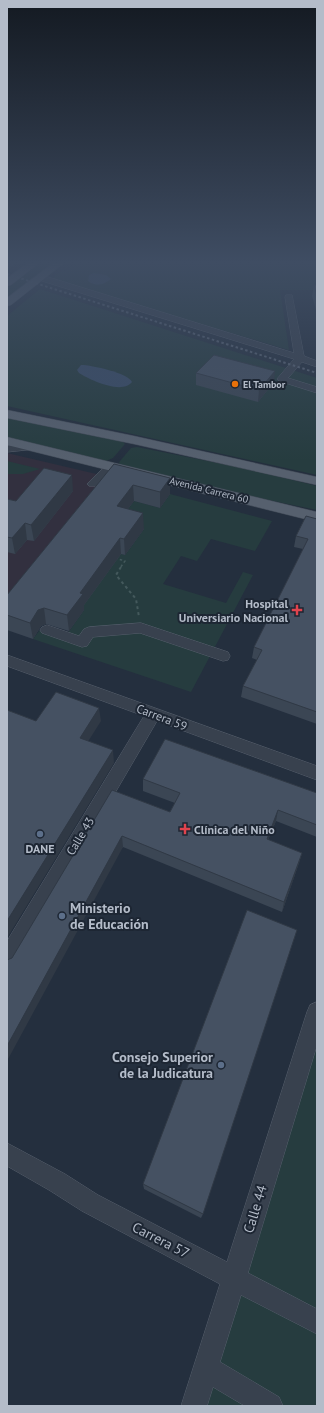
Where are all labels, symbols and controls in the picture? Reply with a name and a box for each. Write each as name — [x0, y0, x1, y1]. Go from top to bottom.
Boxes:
place label: El Tambor — [243, 378, 286, 391]
marker: El Tambor — [230, 379, 240, 389]
street label: Avenida Carrera 60 — [168, 474, 250, 506]
place label: Hospital Universiario Nacional — [179, 596, 288, 625]
marker: Hospital Universiario Nacional — [291, 604, 303, 616]
street label: Carrera 59 — [134, 700, 190, 734]
street label: Calle 43 — [63, 814, 97, 858]
place label: Clínica del Niño — [194, 822, 275, 837]
marker: Clínica del Niño — [179, 823, 191, 835]
marker: DANE — [35, 829, 45, 839]
place label: DANE — [26, 841, 54, 856]
place label: Ministerio de Educación — [70, 899, 149, 933]
marker: Ministerio de Educación — [57, 911, 67, 921]
place label: Consejo Superior de la Judicatura — [112, 1048, 213, 1082]
marker: Consejo Superior de la Judicatura — [216, 1060, 226, 1070]
street label: Calle 44 — [239, 1183, 271, 1235]
street label: Carrera 57 — [129, 1218, 193, 1262]

